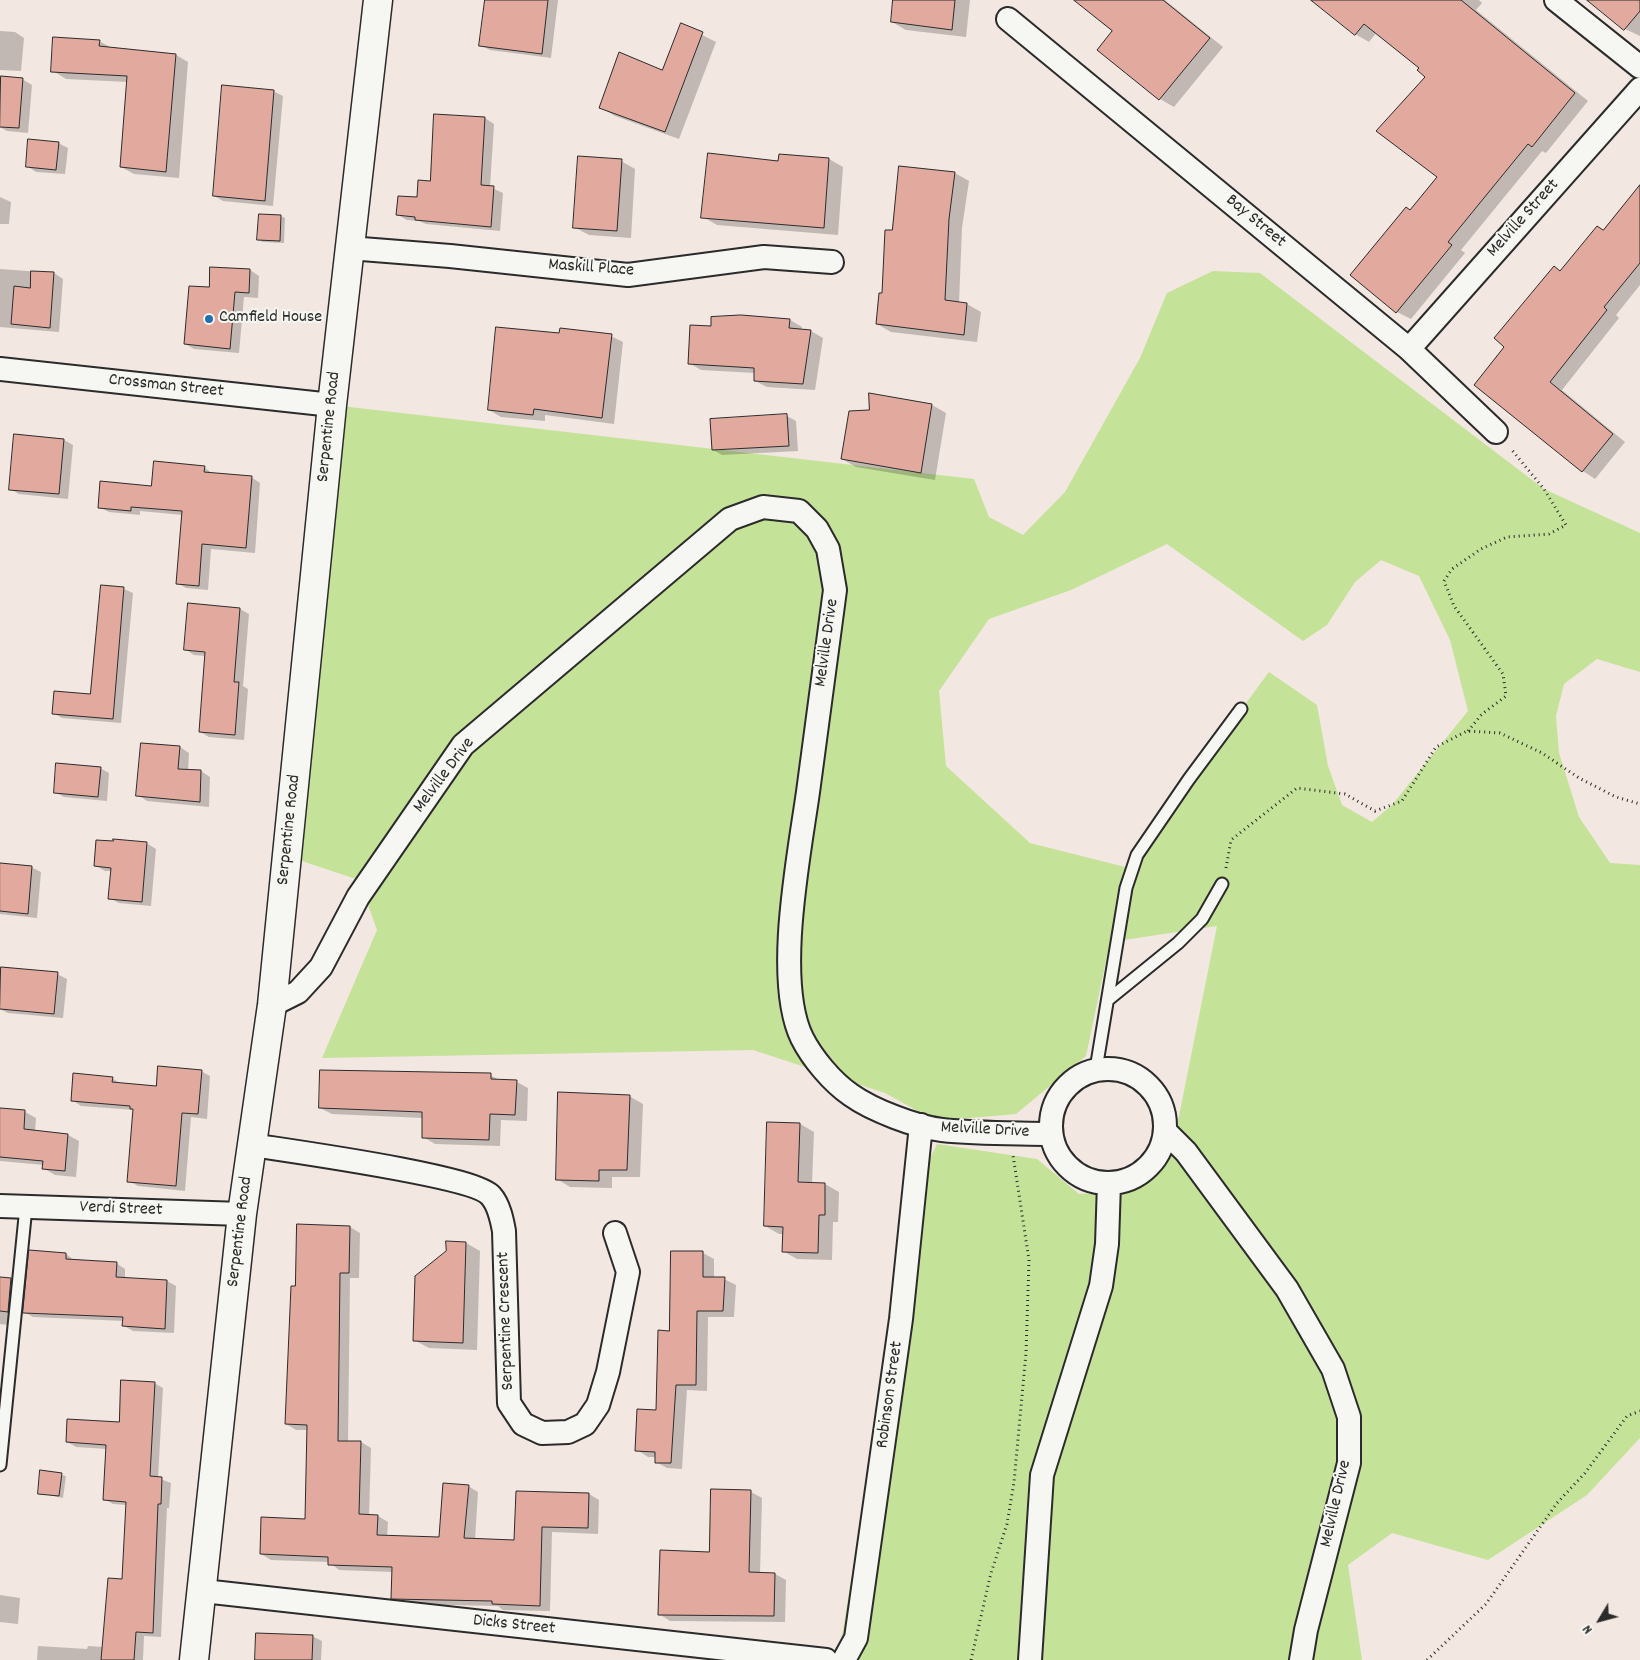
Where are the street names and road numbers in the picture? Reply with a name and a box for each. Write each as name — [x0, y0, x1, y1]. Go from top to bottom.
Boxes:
street label: Melville Street — [1483, 175, 1565, 263]
street label: Bay Street — [1220, 191, 1290, 253]
street label: Maskill Place — [547, 255, 635, 283]
street label: Crossman Street — [107, 370, 225, 404]
street label: Serpentine Road — [313, 371, 347, 483]
street label: Melville Drive — [811, 598, 845, 688]
street label: Melville Drive — [410, 734, 480, 818]
street label: Serpentine Road — [273, 774, 307, 886]
street label: Melville Drive — [940, 1118, 1030, 1144]
street label: Serpentine Road — [224, 1176, 258, 1288]
street label: Verdi Street — [79, 1198, 163, 1222]
street label: Serpentine Crescent — [494, 1251, 520, 1391]
street label: Robinson Street — [873, 1340, 909, 1450]
street label: Melville Drive — [1316, 1458, 1358, 1550]
street label: Dicks Street — [472, 1611, 556, 1641]

